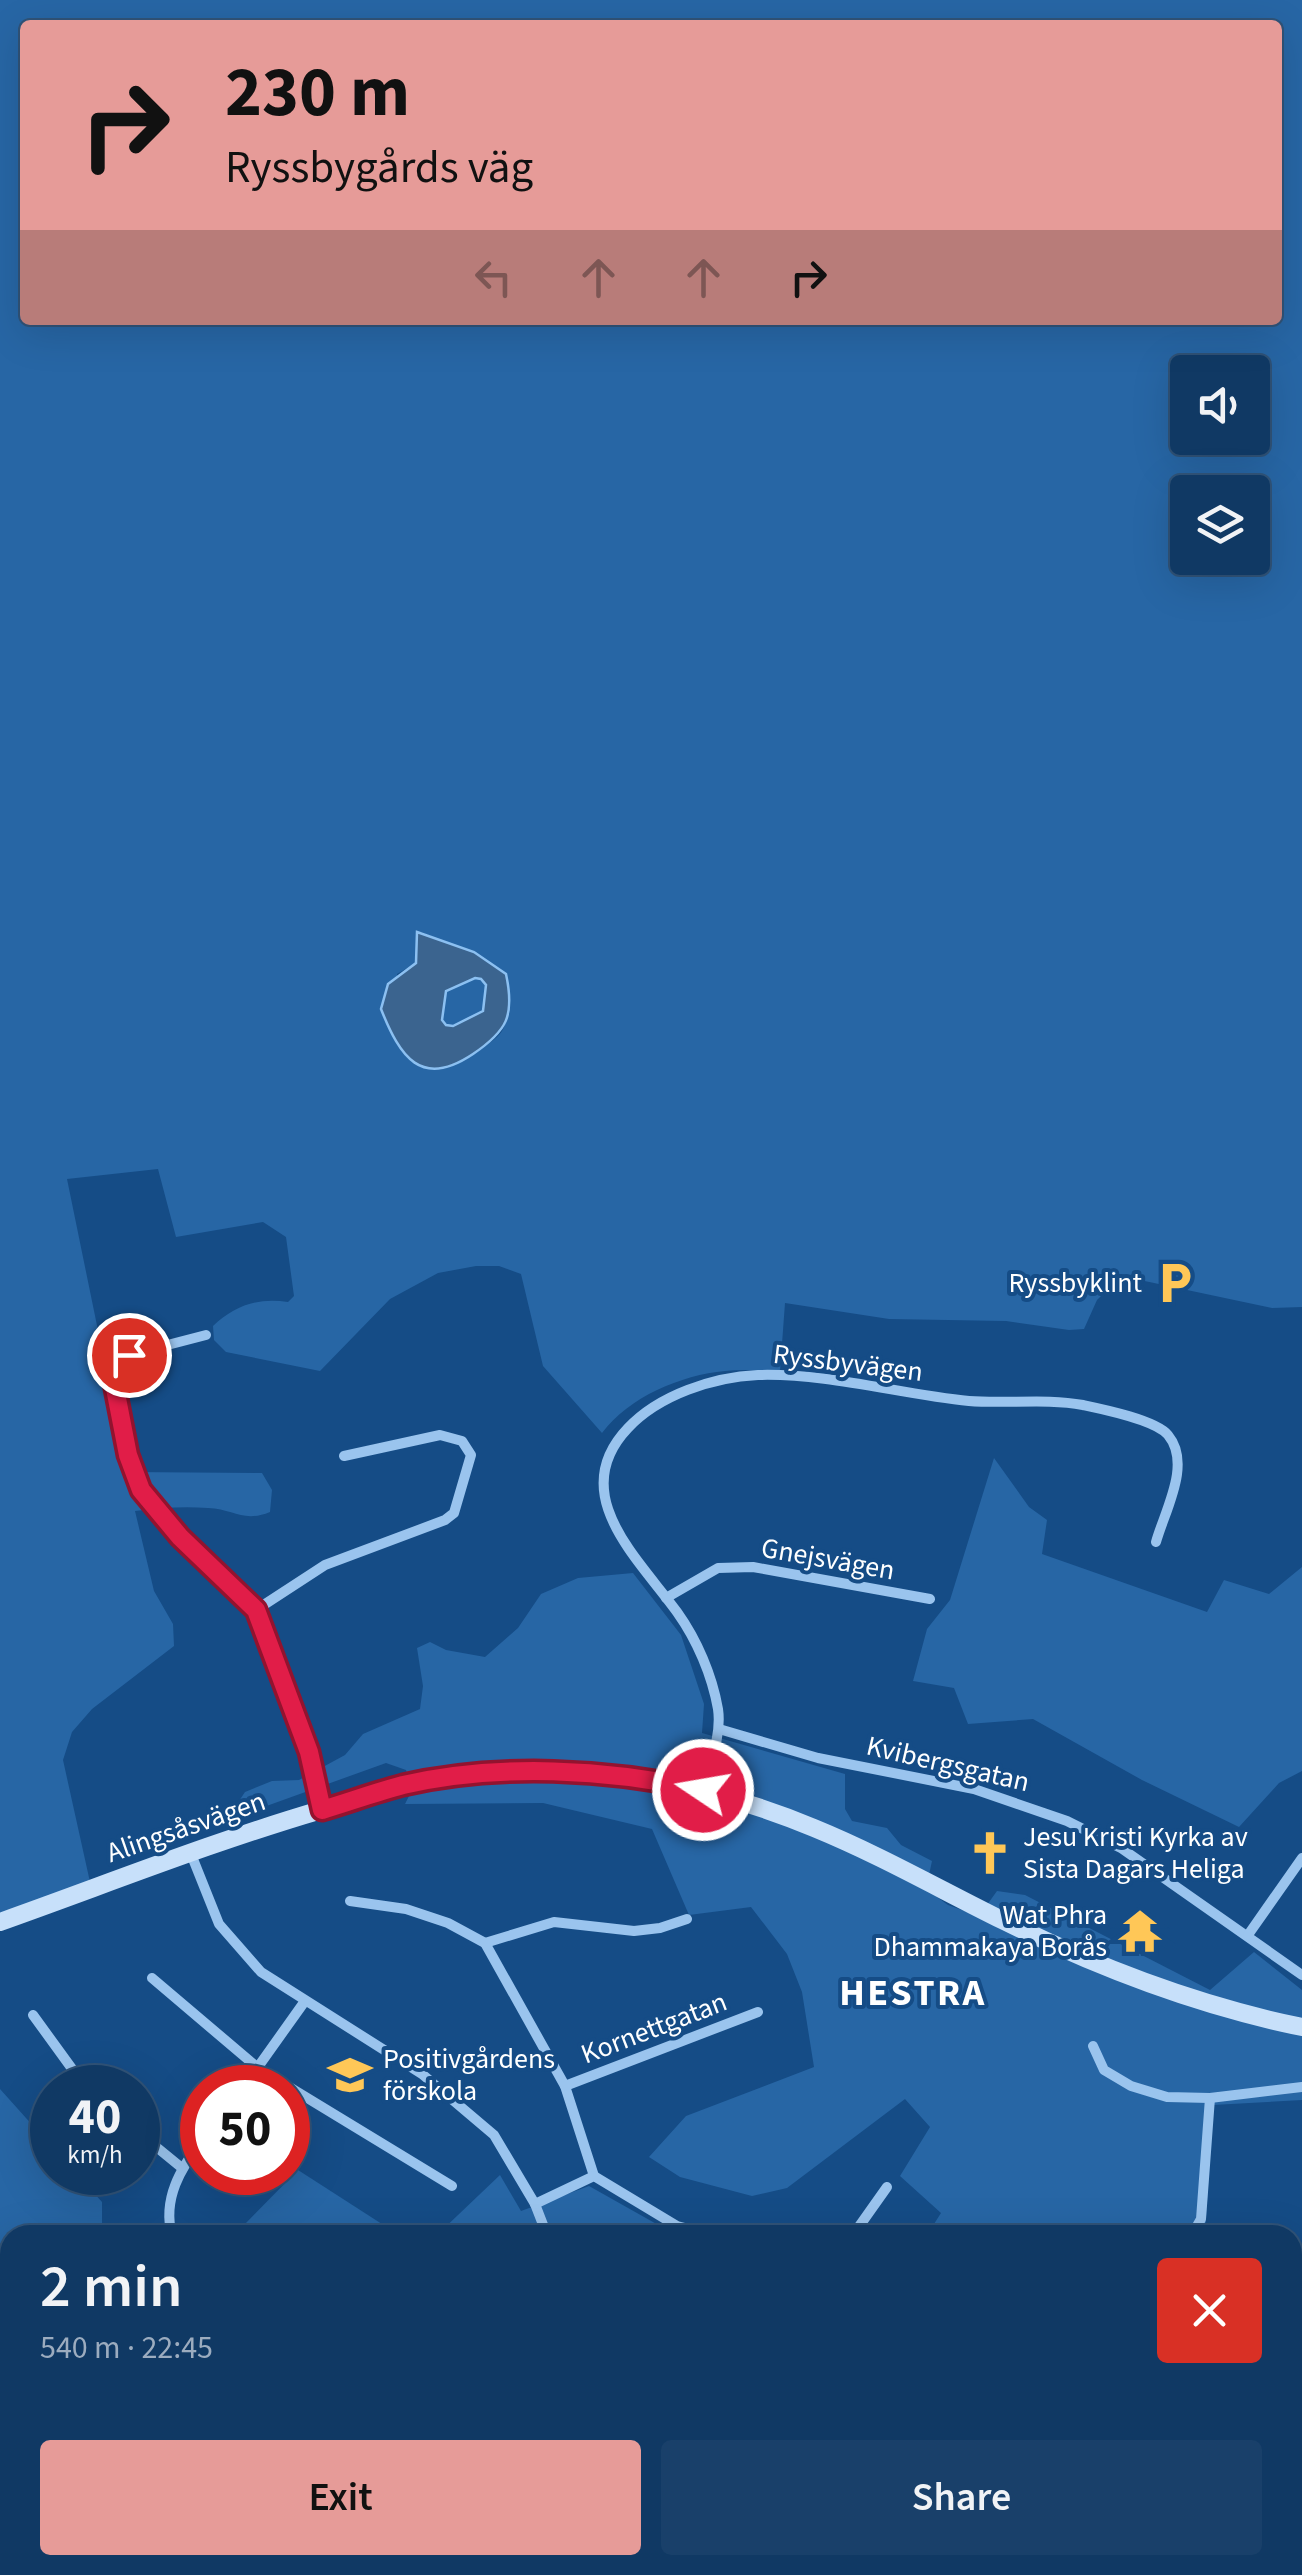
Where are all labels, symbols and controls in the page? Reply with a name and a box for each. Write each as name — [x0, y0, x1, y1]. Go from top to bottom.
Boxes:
text: 230 m — [225, 43, 410, 143]
icon: right — [60, 60, 190, 190]
text: Ryssbygårds väg — [225, 136, 533, 200]
icon: left — [466, 250, 521, 305]
icon: ahead — [571, 250, 626, 305]
icon: ahead — [676, 250, 731, 305]
icon: right — [781, 250, 836, 305]
map controls — [1170, 355, 1270, 575]
button: sound — [1170, 355, 1270, 455]
button: layers — [1170, 475, 1270, 575]
parking icon: Ryssbyklint — [1151, 1259, 1199, 1307]
place label: Ryssbyklint — [1008, 1263, 1143, 1303]
pin — [87, 1313, 172, 1398]
icon: arrive — [102, 1328, 157, 1383]
street label: Ryssbyvägen — [771, 1334, 925, 1392]
street label: Gnejsvägen — [758, 1528, 898, 1590]
street label: Kvibergsgatan — [863, 1726, 1033, 1802]
position arrow — [651, 1738, 755, 1842]
street label: Alingsåsvägen — [101, 1781, 271, 1873]
place label: Jesu Kristi Kyrka av Sista Dagars Heliga — [1023, 1817, 1248, 1889]
church icon: Jesu Kristi Kyrka av Sista Dagars Heliga — [966, 1829, 1014, 1877]
place label: Wat Phra Dhammakaya Borås — [873, 1895, 1107, 1967]
temple icon: Wat Phra Dhammakaya Borås — [1116, 1907, 1164, 1955]
district label: HESTRA — [839, 1966, 987, 2020]
street label: Kornettgatan — [575, 1982, 733, 2074]
place label: Positivgårdens förskola — [383, 2039, 555, 2111]
school or university icon: Positivgårdens förskola — [326, 2051, 374, 2099]
speed limit sign: 50 — [180, 2065, 310, 2195]
text: 40 — [69, 2082, 121, 2153]
text: km/h — [67, 2137, 123, 2173]
text: 2 min — [40, 2245, 183, 2330]
button: close — [1157, 2258, 1262, 2363]
text: 540 m · 22:45 — [40, 2325, 213, 2371]
button: Exit — [40, 2440, 641, 2555]
button: Share — [661, 2440, 1262, 2555]

